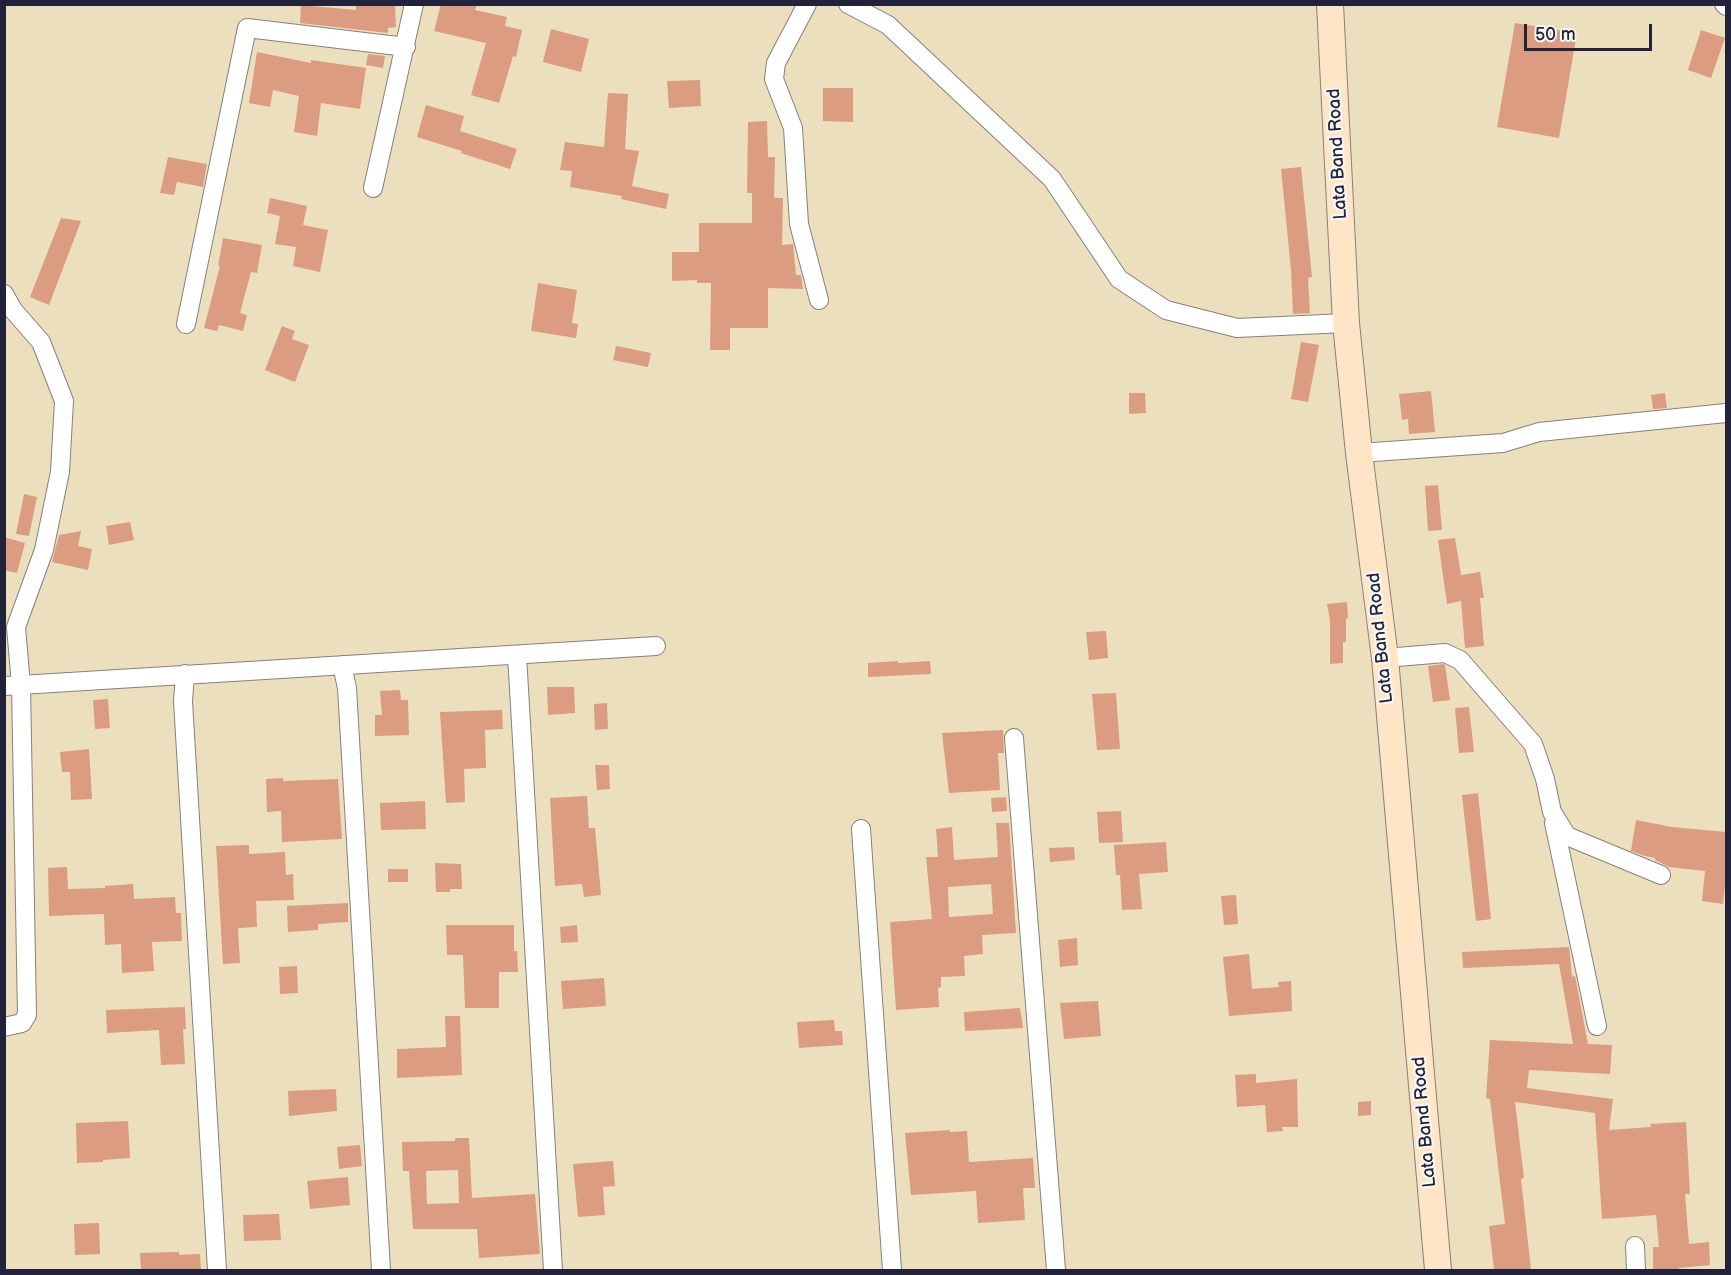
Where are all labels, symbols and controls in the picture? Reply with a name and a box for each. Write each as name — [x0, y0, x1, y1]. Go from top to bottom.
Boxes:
scale bar — [1527, 12, 1654, 50]
text: 50 m — [1535, 24, 1576, 45]
street label: Lata Band Road — [1324, 88, 1352, 220]
street label: Lata Band Road — [1363, 572, 1399, 704]
street label: Lata Band Road — [1409, 1056, 1441, 1188]

